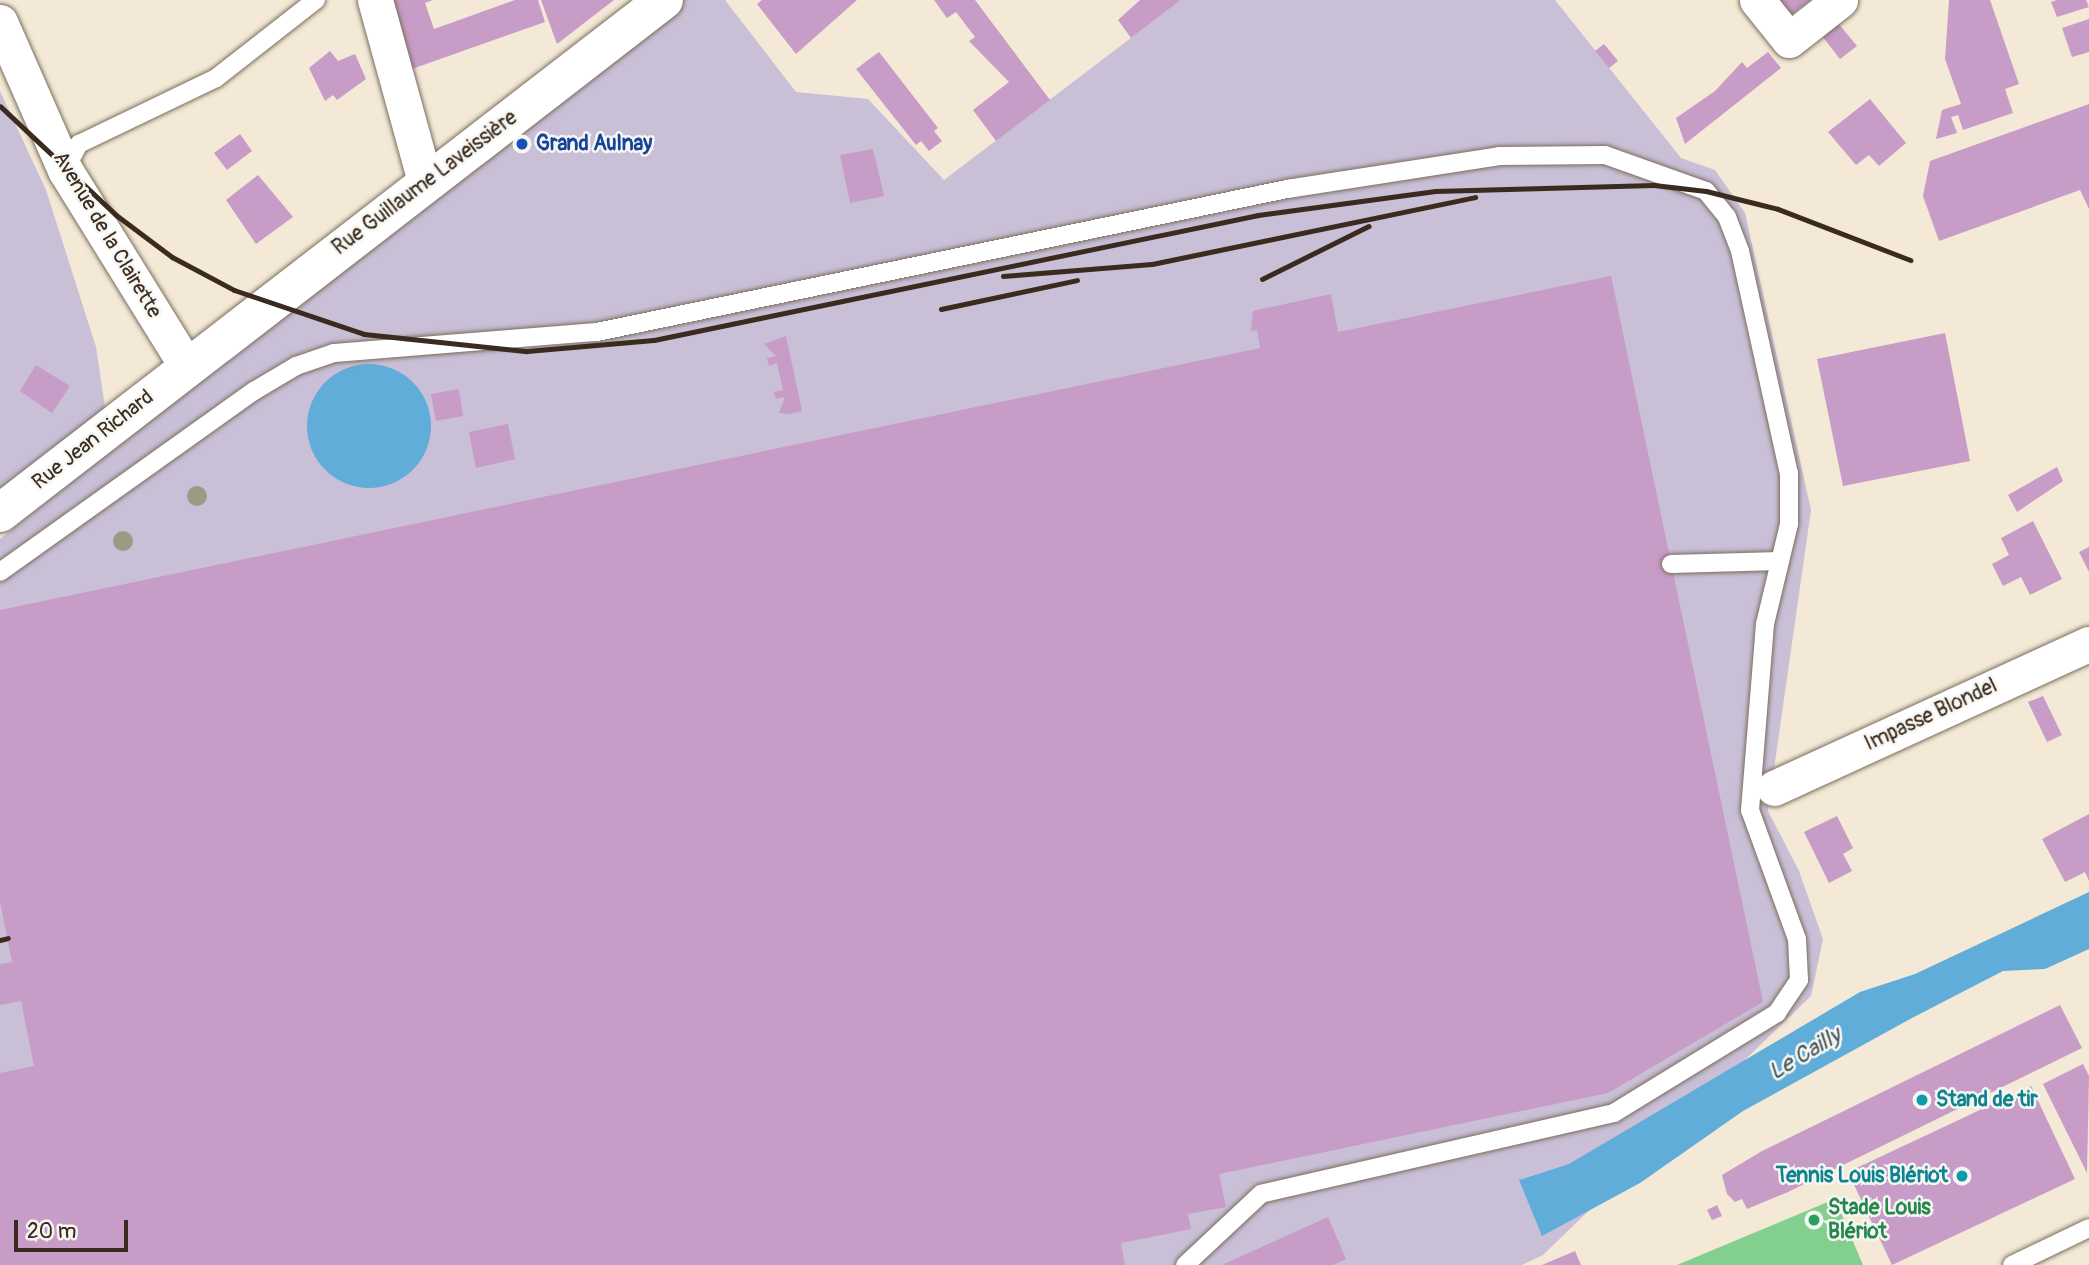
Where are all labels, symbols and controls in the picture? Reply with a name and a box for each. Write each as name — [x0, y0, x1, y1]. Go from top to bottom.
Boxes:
street label: Rue Guillaume Laveissière — [328, 105, 522, 261]
place label: Grand Aulnay — [536, 131, 652, 157]
marker: Grand Aulnay — [514, 136, 530, 152]
street label: Avenue de la Clairette — [47, 147, 167, 323]
street label: Rue Jean Richard — [27, 385, 159, 495]
street label: Impasse Blondel — [1861, 673, 2001, 757]
water label: Le Cailly — [1764, 1022, 1846, 1086]
place label: Stand de tir — [1936, 1087, 2038, 1113]
marker: Stand de tir — [1914, 1092, 1930, 1108]
place label: Tennis Louis Blériot — [1776, 1163, 1948, 1189]
marker: Tennis Louis Blériot — [1954, 1168, 1970, 1184]
place label: Stade Louis Blériot — [1828, 1195, 1931, 1245]
scale bar — [18, 1206, 131, 1250]
marker: Stade Louis Blériot — [1806, 1212, 1822, 1228]
text: 20 m — [27, 1218, 76, 1245]

